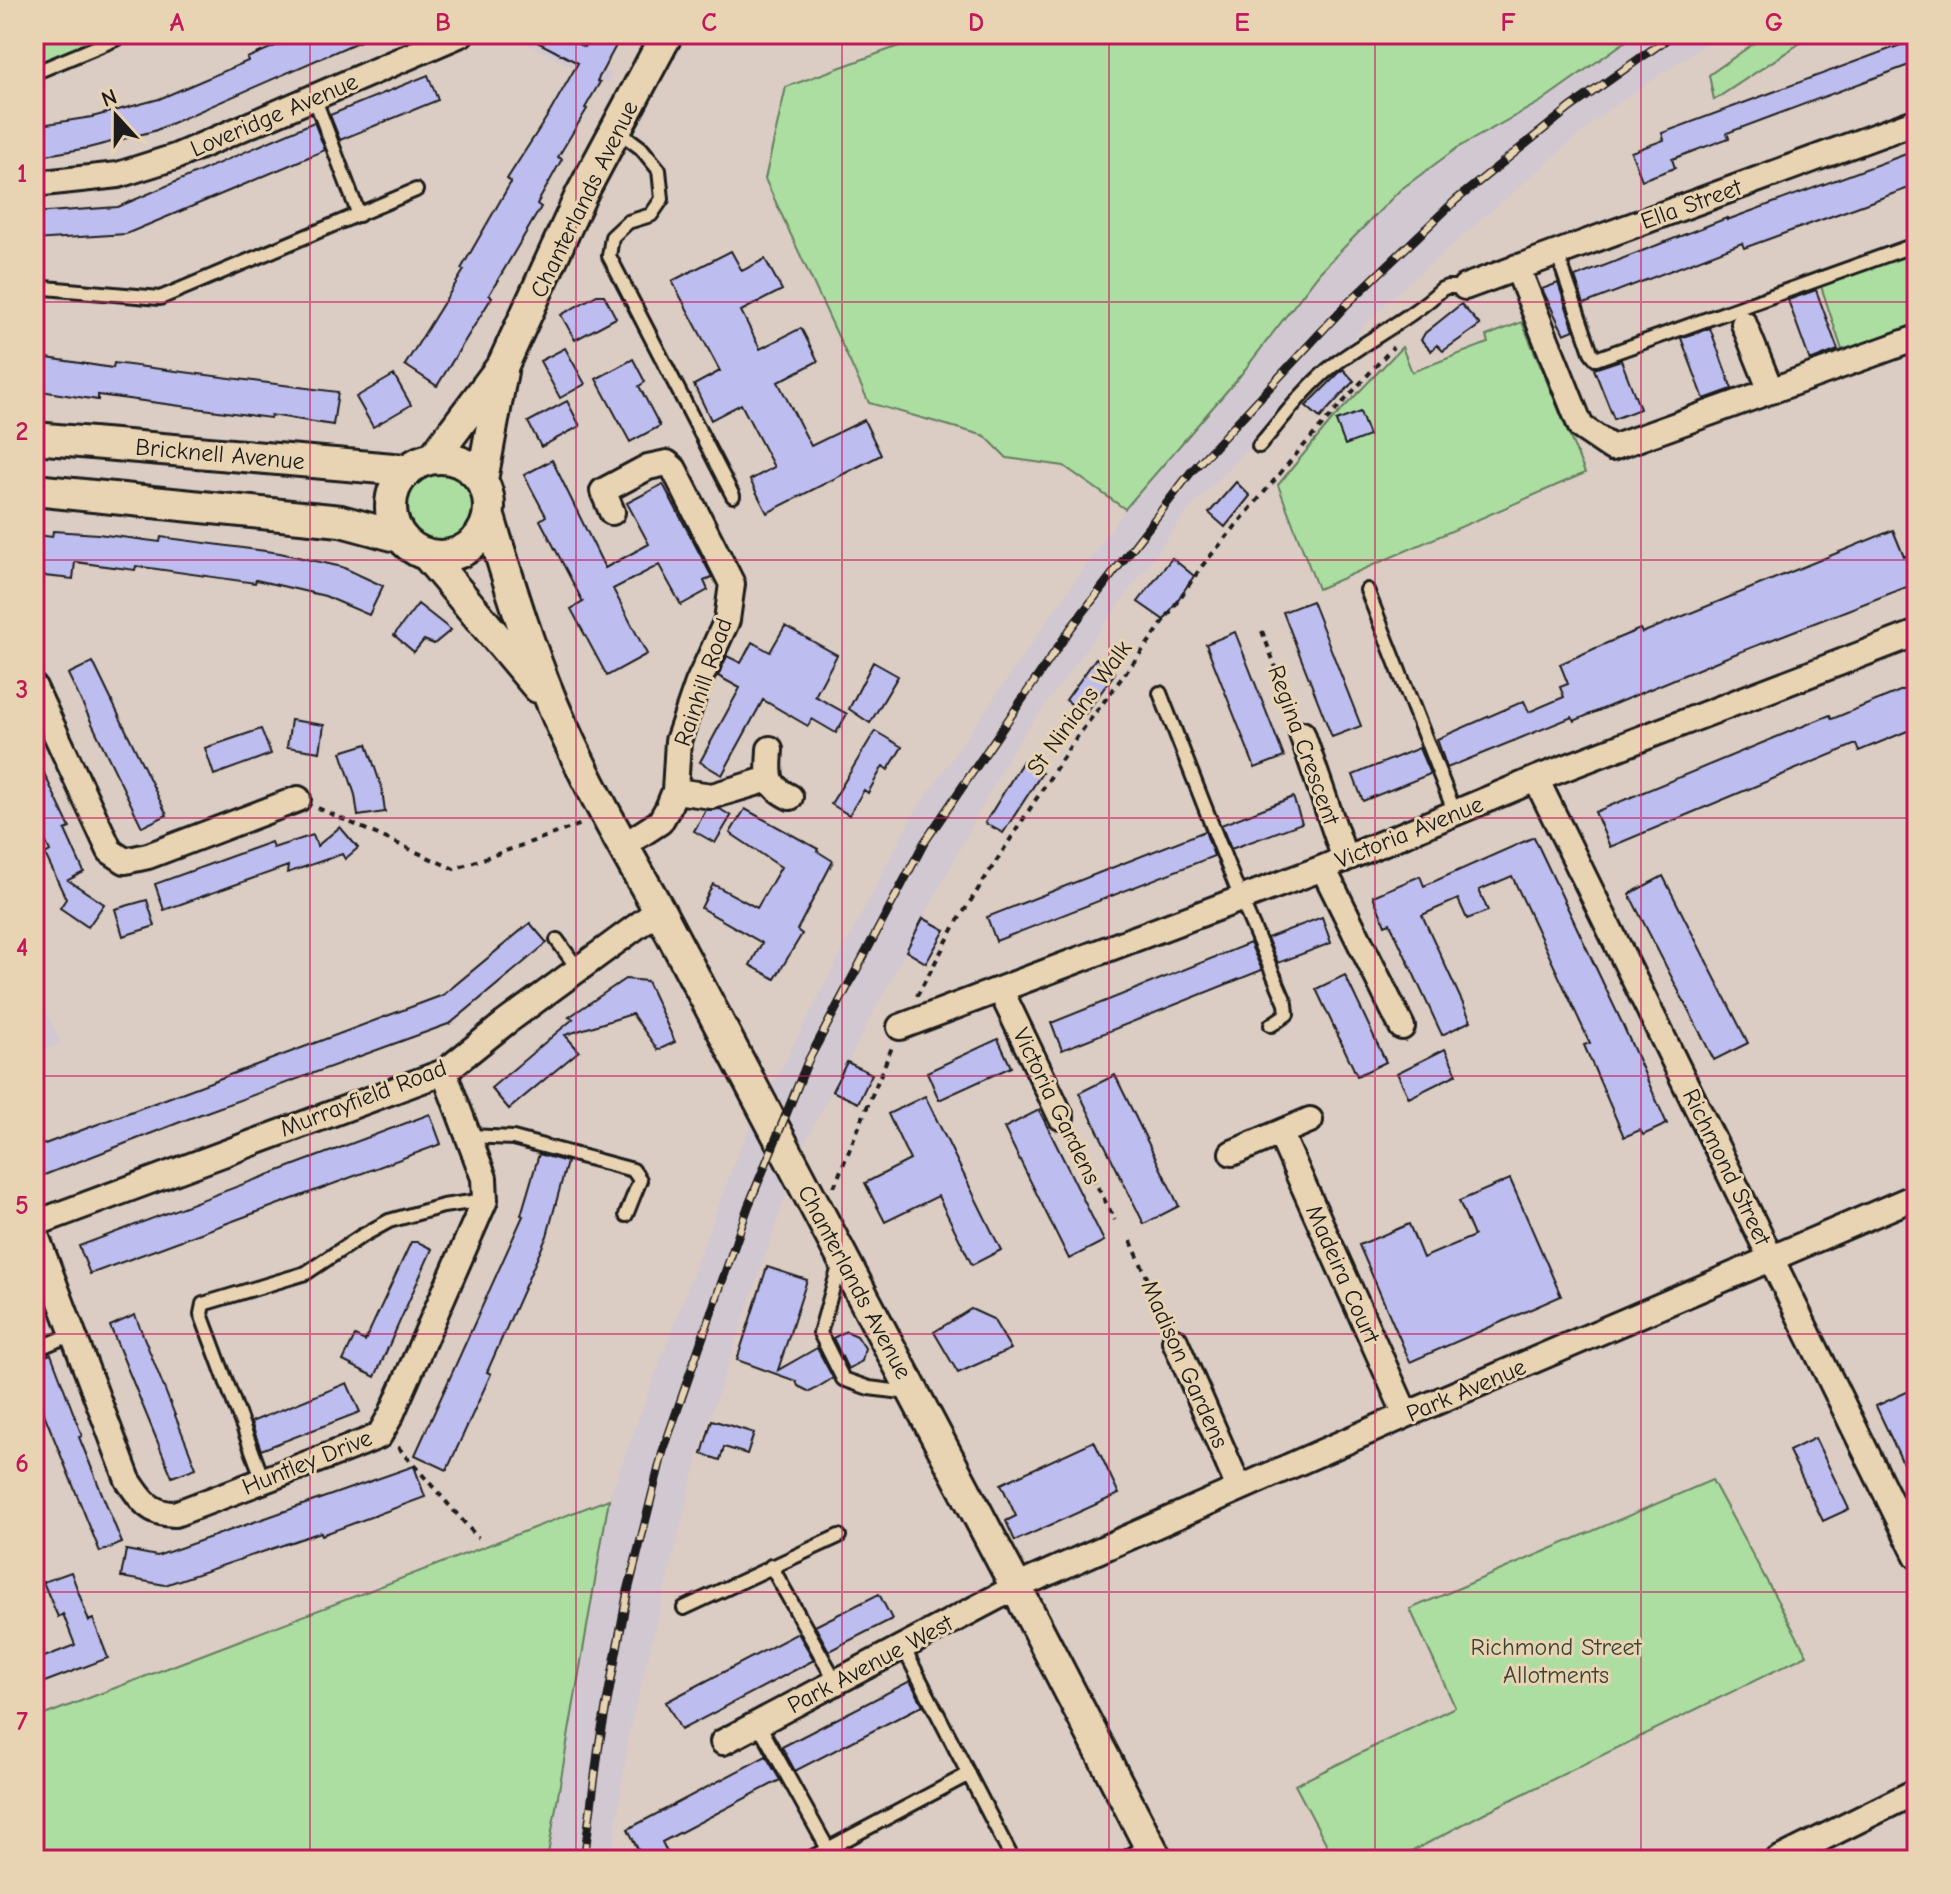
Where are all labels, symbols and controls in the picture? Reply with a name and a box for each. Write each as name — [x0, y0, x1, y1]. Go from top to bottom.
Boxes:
text: A — [170, 8, 185, 38]
text: B — [435, 8, 451, 38]
text: C — [701, 8, 717, 38]
text: D — [968, 8, 984, 38]
text: E — [1234, 8, 1250, 38]
text: F — [1500, 8, 1516, 38]
text: G — [1765, 8, 1783, 38]
street label: Loveridge Avenue — [186, 67, 362, 163]
north arrow — [76, 76, 156, 156]
text: N — [98, 84, 121, 113]
street label: Chanterlands Avenue — [524, 96, 644, 302]
text: 1 — [17, 159, 27, 189]
street label: Ella Street — [1637, 172, 1746, 235]
text: 2 — [16, 417, 28, 447]
street label: Bricknell Avenue — [134, 433, 306, 475]
street label: Rainhill Road — [668, 614, 738, 750]
street label: St Ninians Walk — [1021, 635, 1138, 781]
street label: Regina Crescent — [1262, 662, 1346, 829]
text: 3 — [16, 675, 28, 705]
street label: Victoria Avenue — [1331, 790, 1487, 874]
text: 4 — [16, 933, 28, 963]
street label: Victoria Gardens — [1007, 1023, 1107, 1189]
street label: Murrayfield Road — [276, 1053, 450, 1143]
street label: Richmond Street — [1677, 1084, 1778, 1251]
street label: Chanterlands Avenue — [792, 1180, 918, 1384]
text: 5 — [15, 1191, 29, 1221]
street label: Madeira Court — [1300, 1201, 1386, 1348]
street label: Madison Gardens — [1135, 1276, 1235, 1452]
street label: Park Avenue — [1402, 1352, 1530, 1428]
street label: Huntley Drive — [238, 1423, 376, 1501]
text: 6 — [15, 1449, 29, 1479]
street label: Park Avenue West — [783, 1608, 958, 1719]
park label: Richmond Street Allotments — [1471, 1633, 1643, 1689]
text: 7 — [16, 1707, 28, 1737]

